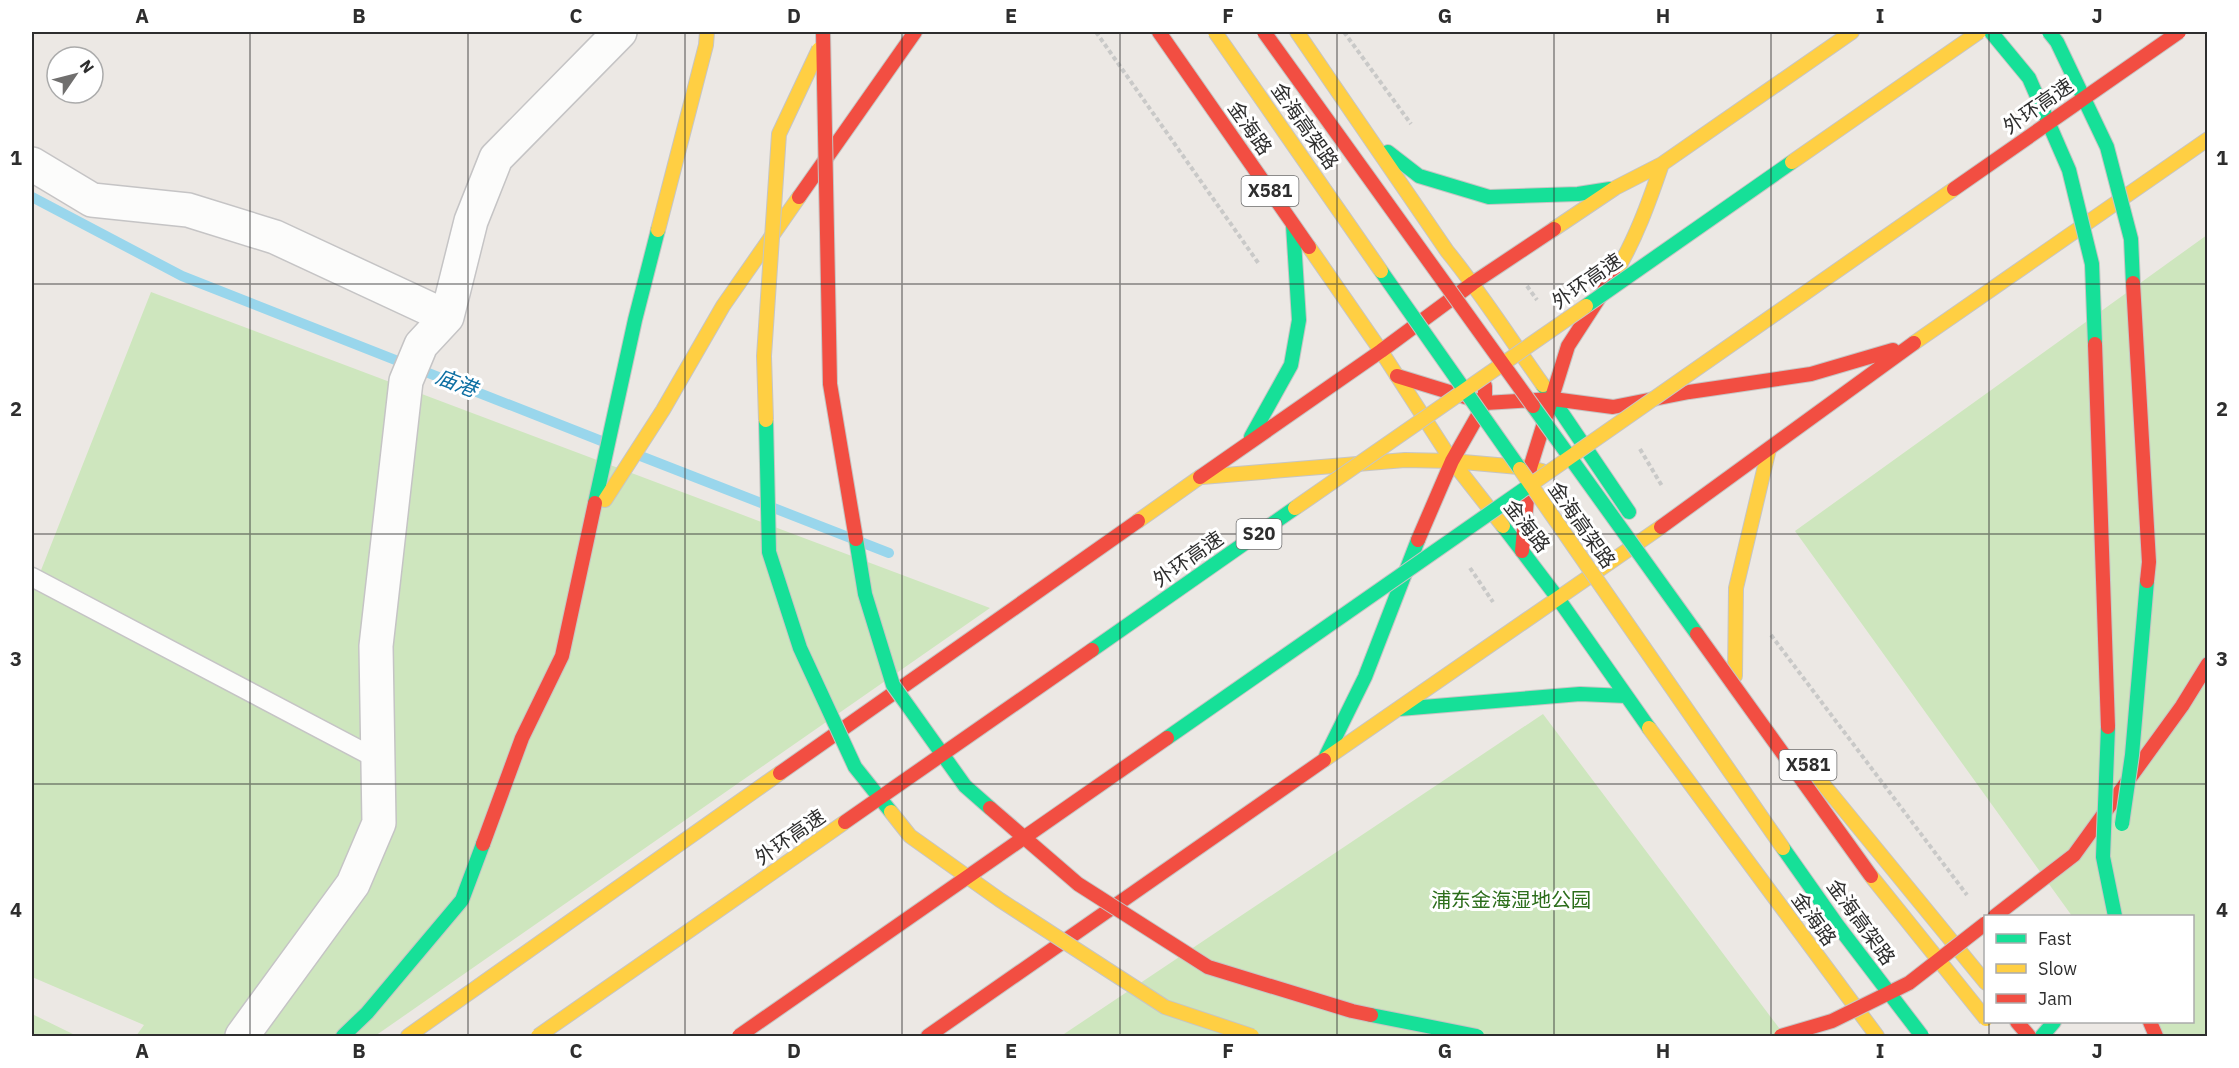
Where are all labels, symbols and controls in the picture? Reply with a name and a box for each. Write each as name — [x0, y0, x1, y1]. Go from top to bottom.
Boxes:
text: A — [135, 2, 149, 29]
text: B — [352, 2, 366, 29]
text: C — [569, 2, 583, 29]
text: D — [787, 2, 801, 29]
text: E — [1005, 2, 1017, 29]
text: F — [1222, 2, 1234, 29]
text: G — [1438, 2, 1452, 29]
text: H — [1656, 2, 1670, 29]
text: I — [1876, 2, 1884, 29]
text: J — [2091, 2, 2103, 29]
north arrow — [45, 45, 105, 105]
text: N — [76, 56, 99, 77]
street label: 外环高速 — [1997, 72, 2078, 140]
street label: 金海高架路 — [1266, 77, 1345, 174]
street label: 金海路 — [1222, 95, 1279, 160]
text: 1 — [10, 144, 22, 171]
text: 1 — [2216, 144, 2228, 171]
road number: X581 — [1242, 176, 1298, 206]
street label: 外环高速 — [1546, 247, 1627, 315]
water label: 庙港 — [432, 361, 484, 404]
text: 2 — [10, 395, 22, 422]
text: 2 — [2216, 395, 2228, 422]
street label: 金海高架路 — [1543, 476, 1622, 573]
street label: 金海路 — [1498, 494, 1557, 558]
road number: S20 — [1236, 519, 1282, 549]
street label: 外环高速 — [1147, 525, 1228, 593]
text: 3 — [10, 645, 22, 672]
text: 3 — [2216, 645, 2228, 672]
road number: X581 — [1780, 750, 1836, 780]
street label: 外环高速 — [749, 803, 830, 871]
street label: 金海高架路 — [1821, 873, 1902, 970]
park label: 浦东金海湿地公园 — [1431, 886, 1591, 913]
street label: 金海路 — [1786, 887, 1843, 951]
text: 4 — [10, 896, 22, 923]
text: 4 — [2216, 896, 2228, 923]
legend — [1984, 915, 2194, 1023]
text: Fast — [2038, 927, 2072, 950]
text: Slow — [2038, 957, 2077, 980]
text: Jam — [2038, 987, 2073, 1010]
text: A — [135, 1037, 149, 1064]
text: B — [352, 1037, 366, 1064]
text: C — [569, 1037, 583, 1064]
text: D — [787, 1037, 801, 1064]
text: E — [1005, 1037, 1017, 1064]
text: F — [1222, 1037, 1234, 1064]
text: G — [1438, 1037, 1452, 1064]
text: H — [1656, 1037, 1670, 1064]
text: I — [1876, 1037, 1884, 1064]
text: J — [2091, 1037, 2103, 1064]

